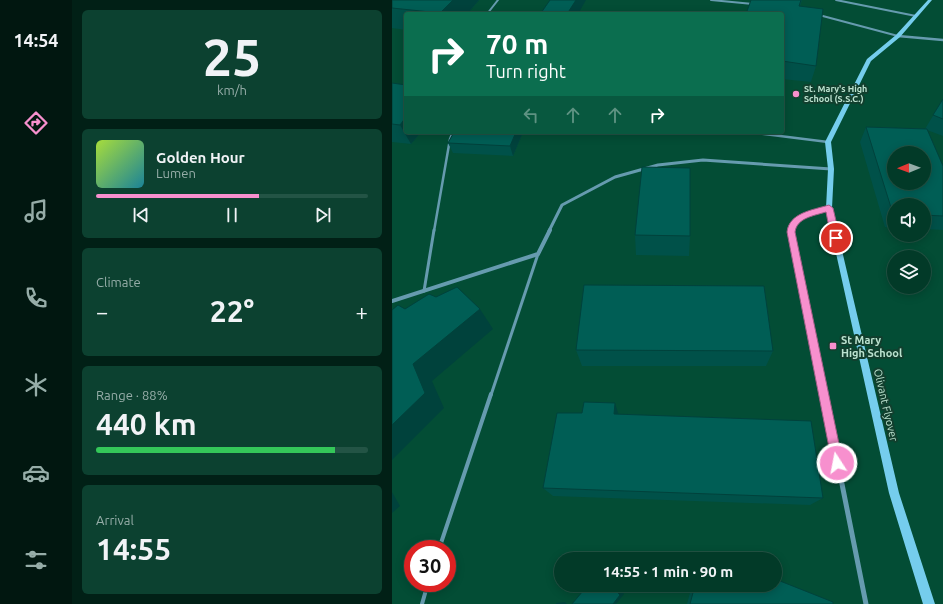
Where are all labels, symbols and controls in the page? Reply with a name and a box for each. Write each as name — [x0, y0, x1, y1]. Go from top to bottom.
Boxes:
text: 25 — [203, 28, 261, 86]
icon: right — [420, 28, 472, 80]
text: 70 m — [486, 28, 548, 59]
text: 14:54 — [13, 30, 59, 50]
text: Turn right — [486, 61, 566, 81]
text: km/h — [217, 83, 247, 97]
place label: St. Mary's High School (S.S.C.) — [804, 84, 867, 104]
marker: St. Mary's High School (S.S.C.) — [791, 89, 801, 99]
icon: left — [520, 104, 542, 126]
icon: ahead — [562, 104, 584, 126]
icon: ahead — [604, 104, 626, 126]
icon: right — [646, 104, 668, 126]
icon: directions — [22, 109, 50, 137]
north arrow — [887, 146, 931, 190]
map controls — [887, 146, 931, 294]
text: Golden Hour — [156, 149, 245, 166]
text: Lumen — [156, 166, 196, 180]
icon: music — [22, 197, 50, 225]
button: sound — [887, 198, 931, 242]
icon: previous — [130, 204, 152, 226]
icon: pause — [221, 204, 243, 226]
icon: next — [312, 204, 334, 226]
pin — [819, 221, 853, 255]
icon: arrive — [825, 227, 847, 249]
button: layers — [887, 250, 931, 294]
text: Climate — [96, 275, 141, 289]
icon: phone — [22, 284, 50, 312]
text: 22° — [210, 294, 254, 328]
text: − — [96, 299, 108, 324]
text: + — [356, 299, 368, 324]
place label: St Mary High School — [841, 334, 903, 359]
marker: St Mary High School — [828, 341, 838, 351]
street label: Olivant Flyover — [872, 368, 900, 443]
icon: climate — [22, 371, 50, 399]
text: Range · 88% — [96, 388, 168, 402]
text: 440 km — [96, 407, 197, 441]
position arrow — [816, 442, 858, 484]
icon: car — [22, 459, 50, 487]
text: Arrival — [96, 513, 134, 527]
text: 14:55 — [96, 532, 171, 566]
speed limit sign: 30 — [404, 540, 456, 592]
icon: filters — [22, 546, 50, 574]
text: 14:55 · 1 min · 90 m — [603, 563, 733, 580]

